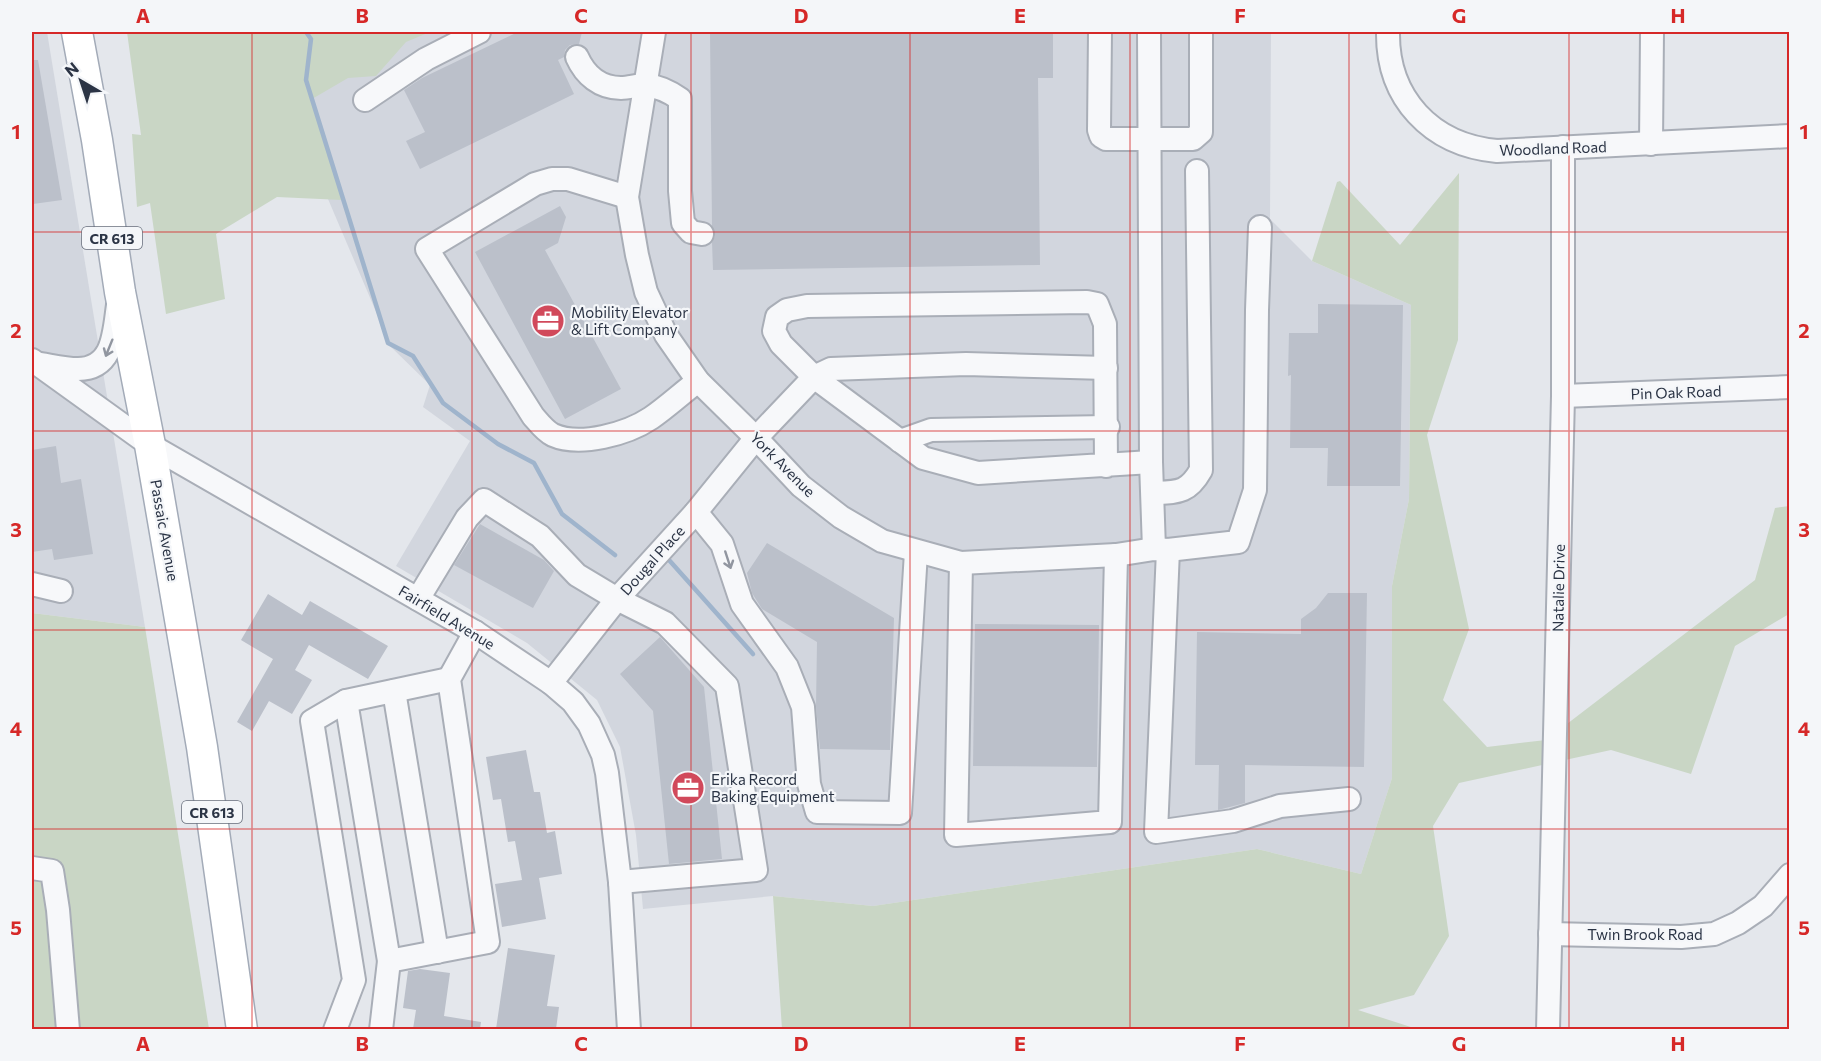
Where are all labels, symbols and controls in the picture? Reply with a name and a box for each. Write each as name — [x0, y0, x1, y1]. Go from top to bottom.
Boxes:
text: A — [136, 3, 150, 27]
text: B — [355, 3, 369, 27]
text: C — [574, 3, 588, 27]
text: D — [794, 3, 808, 27]
text: E — [1014, 3, 1026, 27]
text: F — [1234, 3, 1246, 27]
text: G — [1452, 3, 1466, 27]
text: H — [1671, 3, 1686, 27]
north arrow — [51, 51, 111, 111]
text: N — [61, 58, 82, 80]
text: 1 — [11, 119, 21, 143]
text: 1 — [1799, 119, 1809, 143]
street label: Woodland Road — [1499, 137, 1607, 159]
road number: CR 613 — [82, 227, 142, 249]
office icon: Mobility Elevator & Lift Company — [530, 303, 566, 339]
place label: Mobility Elevator & Lift Company — [571, 303, 688, 338]
text: 2 — [10, 318, 22, 342]
text: 2 — [1798, 318, 1810, 342]
one-way arrow — [103, 339, 114, 357]
street label: Pin Oak Road — [1630, 381, 1722, 403]
street label: York Avenue — [747, 428, 819, 500]
street label: Passaic Avenue — [147, 478, 183, 582]
text: 3 — [10, 517, 22, 541]
text: 3 — [1798, 517, 1810, 541]
street label: Dougal Place — [616, 521, 688, 598]
street label: Natalie Drive — [1548, 544, 1568, 632]
one-way arrow — [723, 550, 734, 569]
street label: Fairfield Avenue — [396, 581, 498, 653]
text: 4 — [10, 716, 22, 740]
text: 4 — [1798, 716, 1810, 740]
office icon: Erika Record Baking Equipment — [670, 770, 706, 806]
place label: Erika Record Baking Equipment — [711, 770, 835, 805]
road number: CR 613 — [182, 801, 242, 823]
text: 5 — [10, 915, 22, 939]
text: 5 — [1798, 915, 1810, 939]
street label: Twin Brook Road — [1587, 925, 1703, 943]
text: A — [136, 1031, 150, 1055]
text: B — [355, 1031, 369, 1055]
text: C — [574, 1031, 588, 1055]
text: D — [794, 1031, 808, 1055]
text: E — [1014, 1031, 1026, 1055]
text: F — [1234, 1031, 1246, 1055]
text: G — [1452, 1031, 1466, 1055]
text: H — [1671, 1031, 1686, 1055]

